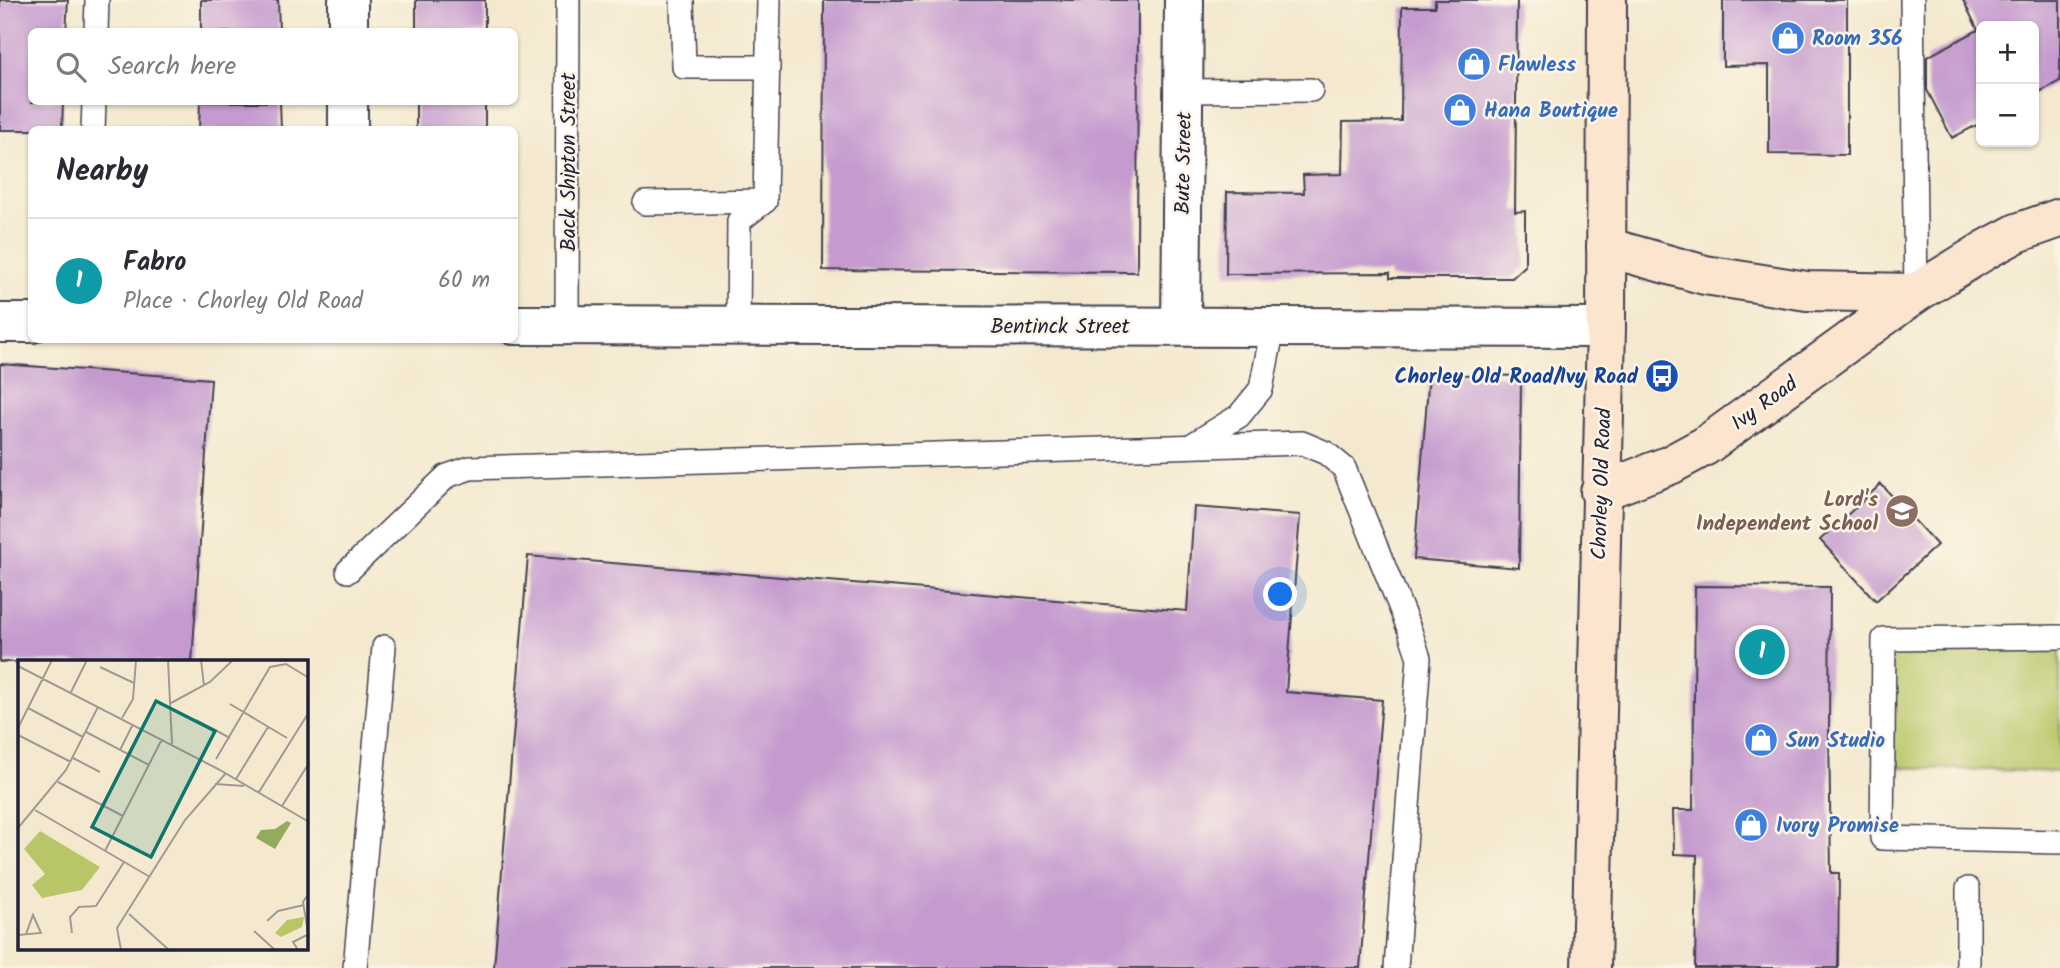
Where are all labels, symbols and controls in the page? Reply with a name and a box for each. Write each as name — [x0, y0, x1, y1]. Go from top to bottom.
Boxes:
shop icon: Room 356 — [1769, 19, 1807, 57]
map controls — [1976, 21, 2039, 147]
button: + — [1976, 21, 2039, 84]
place label: Room 356 — [1812, 23, 1903, 56]
search box — [28, 28, 518, 105]
shop icon: Flawless — [1455, 45, 1493, 83]
text: Search here — [108, 46, 236, 88]
icon: search — [52, 48, 90, 86]
place label: Flawless — [1498, 49, 1576, 82]
street label: Back Shipton Street — [553, 72, 586, 251]
button: − — [1976, 84, 2039, 147]
shop icon: Hana Boutique — [1441, 91, 1479, 129]
place label: Hana Boutique — [1484, 95, 1618, 128]
street label: Bute Street — [1167, 111, 1202, 215]
text: Nearby — [56, 148, 148, 196]
text: Fabro — [123, 242, 186, 284]
text: 1 — [76, 263, 82, 299]
text: 60 m — [438, 263, 490, 299]
text: Place · Chorley Old Road — [123, 284, 363, 320]
street label: Bentinck Street — [990, 311, 1130, 344]
bus stop icon: Chorley Old Road/Ivy Road — [1643, 357, 1681, 395]
place label: Chorley Old Road/Ivy Road — [1394, 361, 1639, 394]
street label: Ivy Road — [1725, 368, 1806, 440]
street label: Chorley Old Road — [1583, 407, 1622, 561]
place label: Lord's Independent School — [1696, 484, 1878, 541]
school or university icon: Lord's Independent School — [1883, 492, 1921, 530]
your location — [1263, 577, 1297, 611]
pin: 1 — [1739, 626, 1785, 678]
inset map — [18, 660, 308, 950]
shop icon: Sun Studio — [1742, 721, 1780, 759]
place label: Sun Studio — [1786, 725, 1886, 758]
shop icon: Ivory Promise — [1732, 806, 1770, 844]
place label: Ivory Promise — [1776, 810, 1899, 843]

